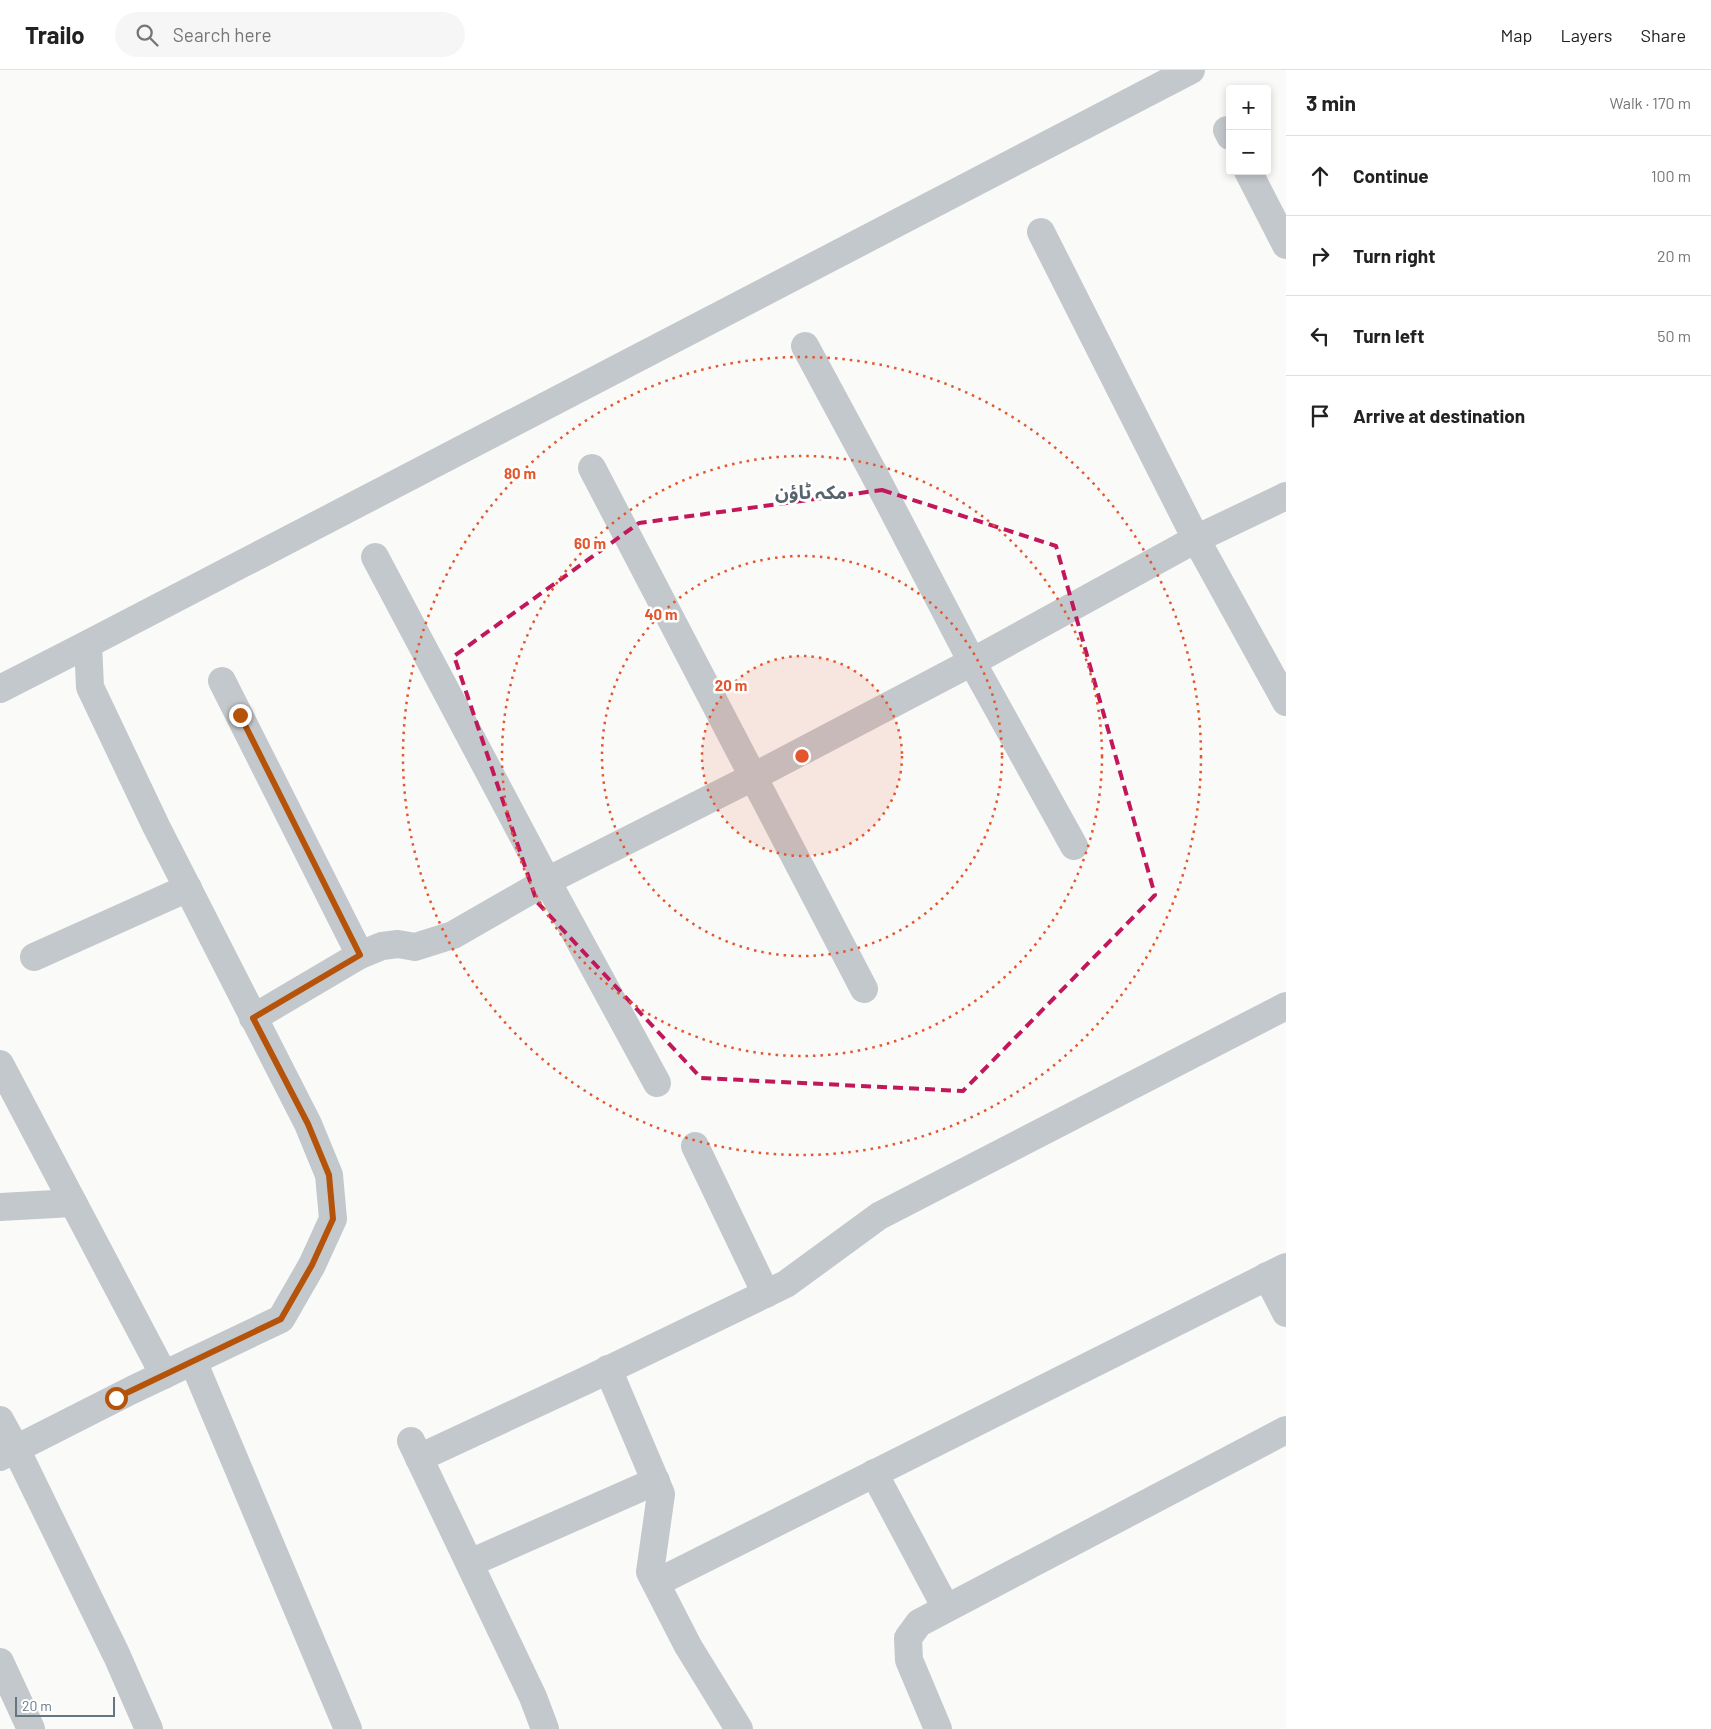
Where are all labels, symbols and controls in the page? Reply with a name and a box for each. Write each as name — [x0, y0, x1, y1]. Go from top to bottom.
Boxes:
search box — [115, 12, 465, 57]
text: Trailo — [25, 20, 85, 49]
icon: search — [133, 21, 161, 49]
text: Search here — [173, 23, 272, 46]
text: Map — [1500, 24, 1532, 46]
text: Layers — [1560, 24, 1613, 46]
text: Share — [1641, 24, 1686, 46]
map controls — [1226, 85, 1271, 175]
button: + — [1226, 85, 1271, 130]
text: 3 min — [1306, 90, 1356, 115]
text: Walk · 170 m — [1609, 93, 1691, 112]
button: − — [1226, 130, 1271, 175]
icon: ahead — [1306, 162, 1334, 190]
text: Continue — [1353, 164, 1429, 187]
text: 100 m — [1651, 166, 1691, 185]
icon: right — [1306, 242, 1334, 270]
text: Turn right — [1353, 244, 1435, 267]
text: 20 m — [1657, 246, 1691, 265]
icon: left — [1306, 322, 1334, 350]
text: Turn left — [1353, 324, 1424, 347]
text: 50 m — [1657, 326, 1691, 345]
icon: arrive — [1306, 402, 1334, 430]
text: Arrive at destination — [1353, 404, 1525, 427]
text: 80 m — [504, 464, 536, 482]
district label: مکہ ٹاؤن — [775, 480, 847, 503]
text: 60 m — [574, 534, 606, 552]
text: 40 m — [644, 605, 678, 623]
text: 20 m — [715, 676, 747, 694]
route end — [229, 704, 252, 727]
centre of rings — [793, 747, 811, 765]
route start — [105, 1387, 128, 1410]
scale bar — [15, 1694, 115, 1717]
text: 20 m — [22, 1697, 52, 1714]

